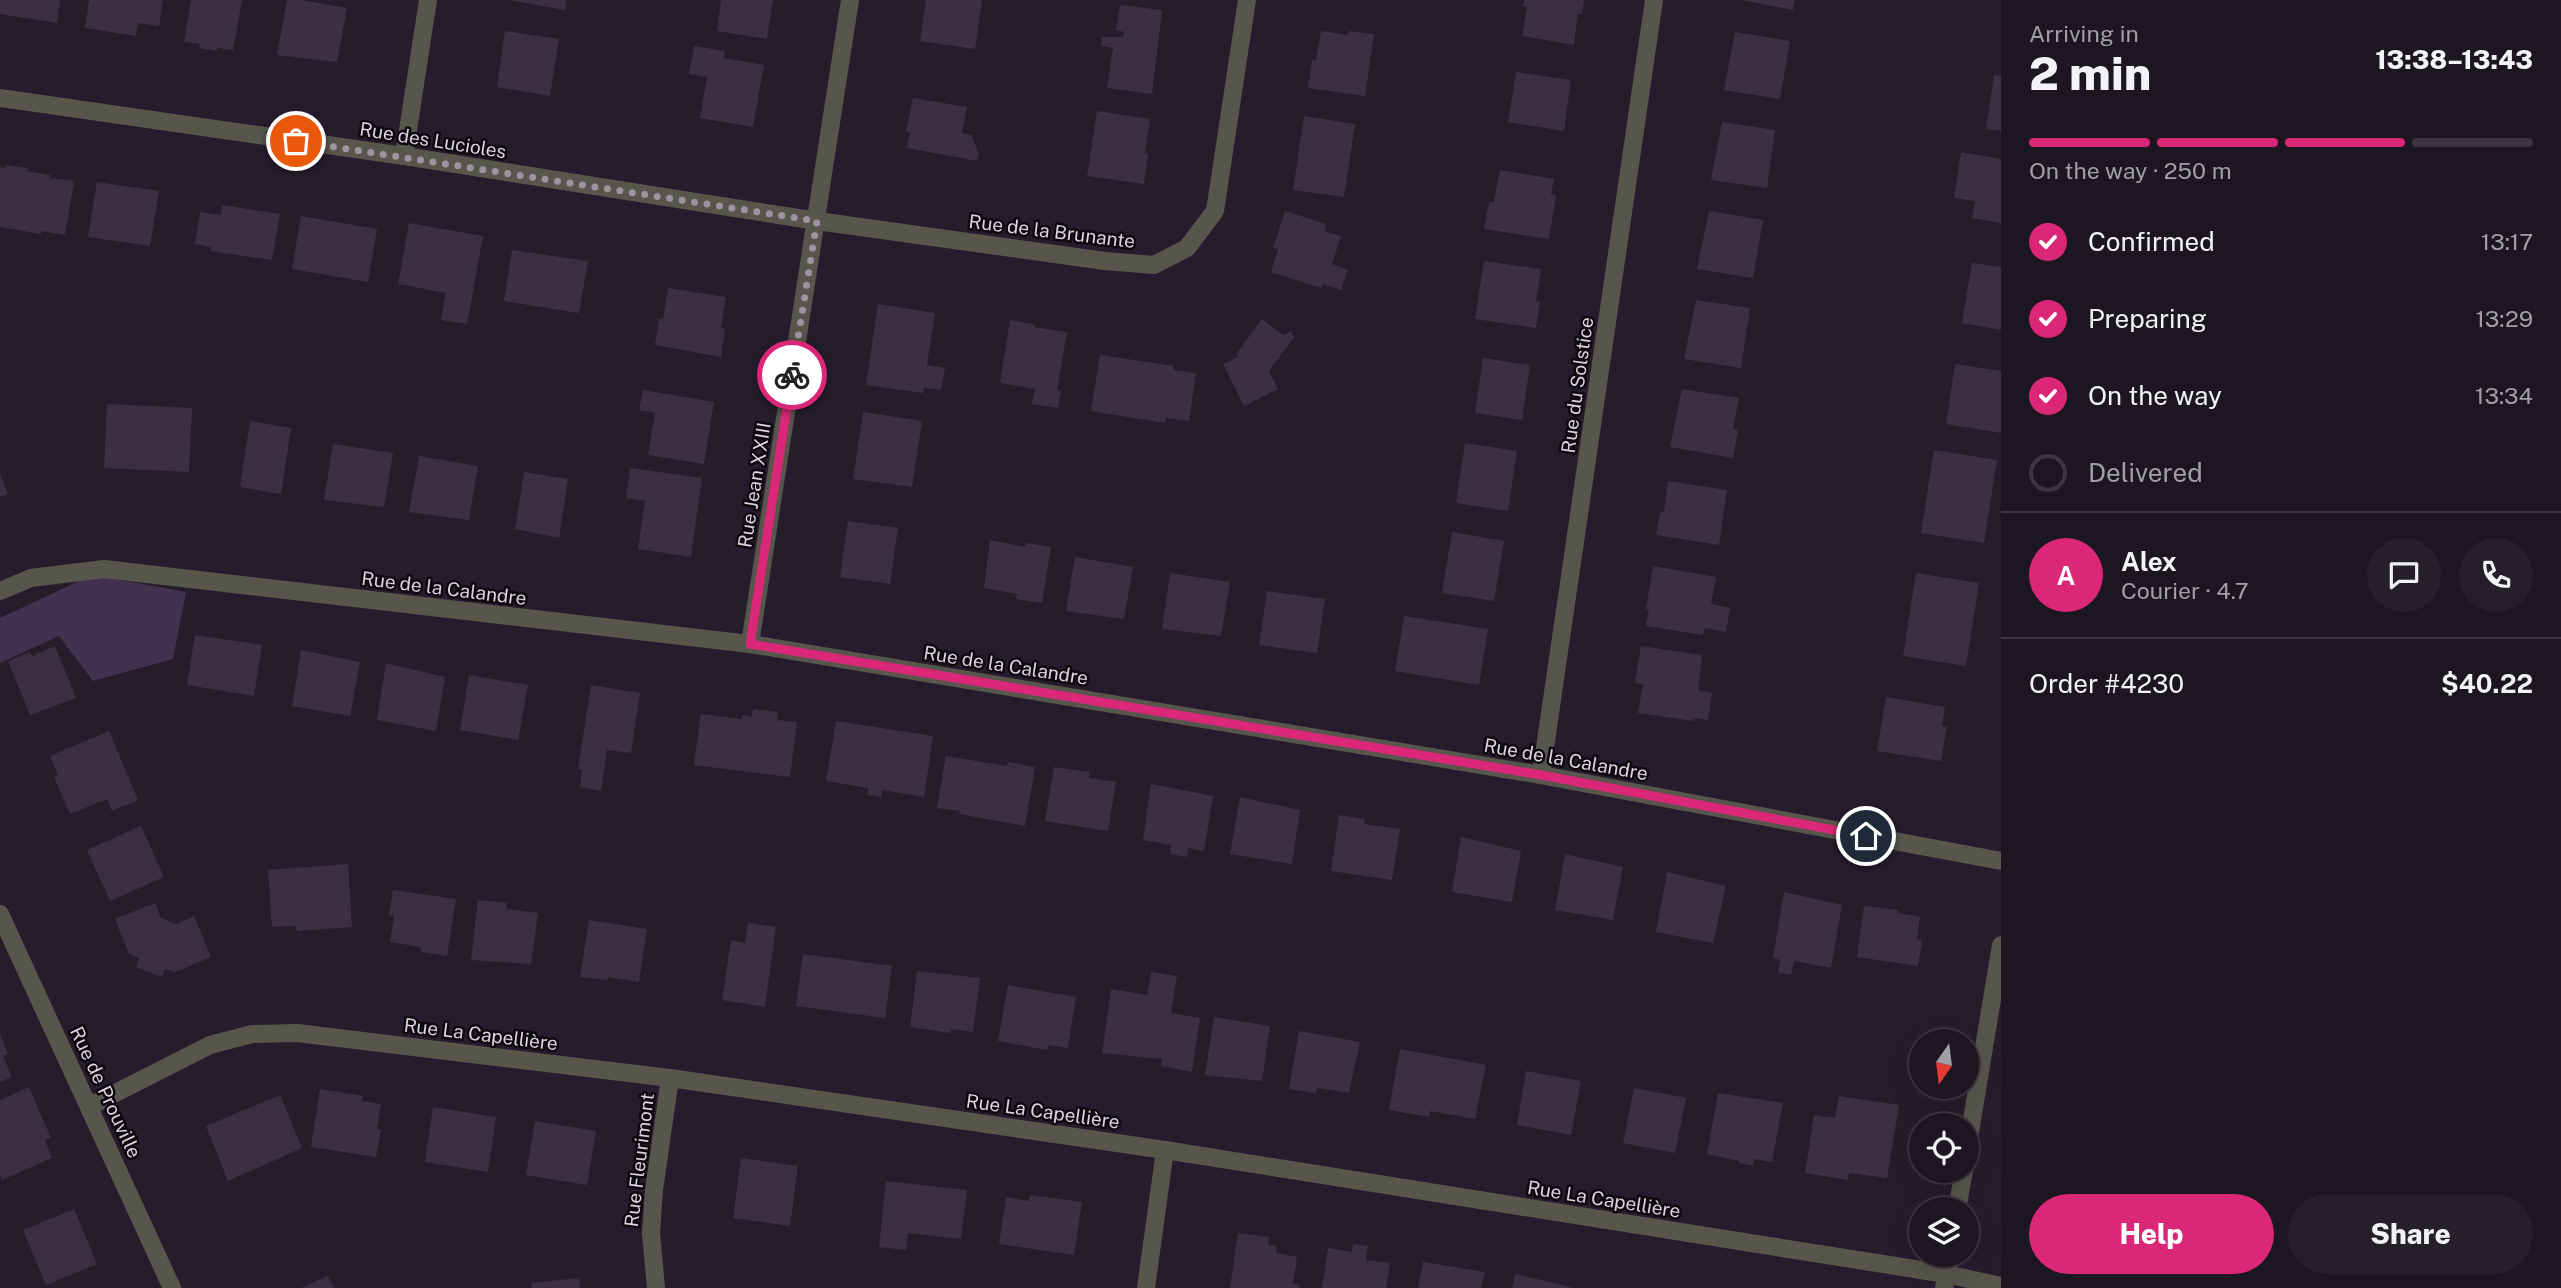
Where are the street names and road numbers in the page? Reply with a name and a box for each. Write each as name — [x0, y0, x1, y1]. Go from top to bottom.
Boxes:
street label: Rue des Lucioles — [358, 118, 508, 162]
street label: Rue de la Brunante — [968, 210, 1136, 252]
street label: Rue du Solstice — [1557, 316, 1597, 454]
street label: Rue Jean XXIII — [733, 421, 775, 549]
street label: Rue de la Calandre — [360, 567, 528, 609]
street label: Rue de la Calandre — [922, 641, 1090, 689]
street label: Rue de la Calandre — [1482, 734, 1650, 784]
street label: Rue La Capellière — [403, 1014, 559, 1054]
street label: Rue de Prouville — [66, 1023, 146, 1161]
street label: Rue La Capellière — [965, 1089, 1121, 1133]
street label: Rue Fleurimont — [620, 1092, 658, 1228]
street label: Rue La Capellière — [1526, 1176, 1682, 1222]

